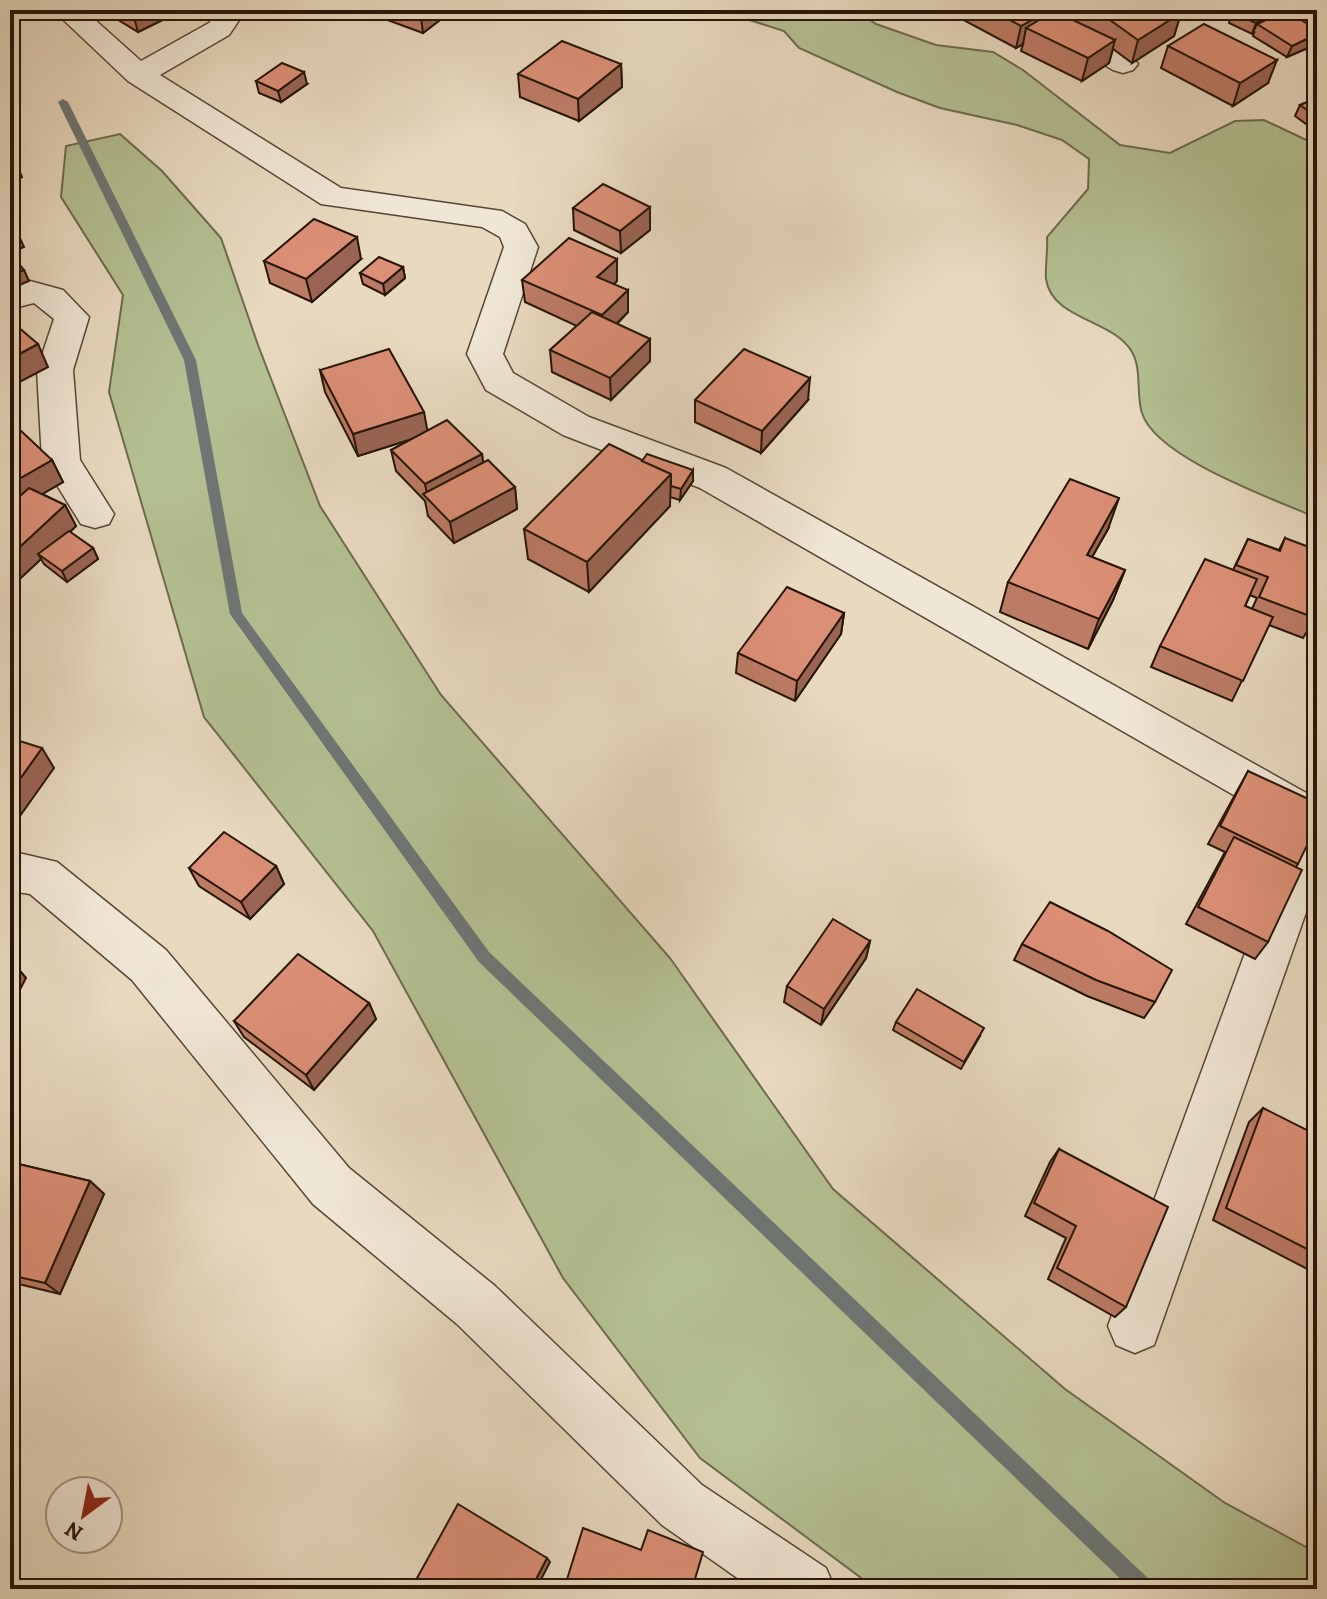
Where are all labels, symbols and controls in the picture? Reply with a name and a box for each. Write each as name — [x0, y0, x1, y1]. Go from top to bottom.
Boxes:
north arrow — [44, 1475, 124, 1555]
text: N — [59, 1514, 89, 1548]

